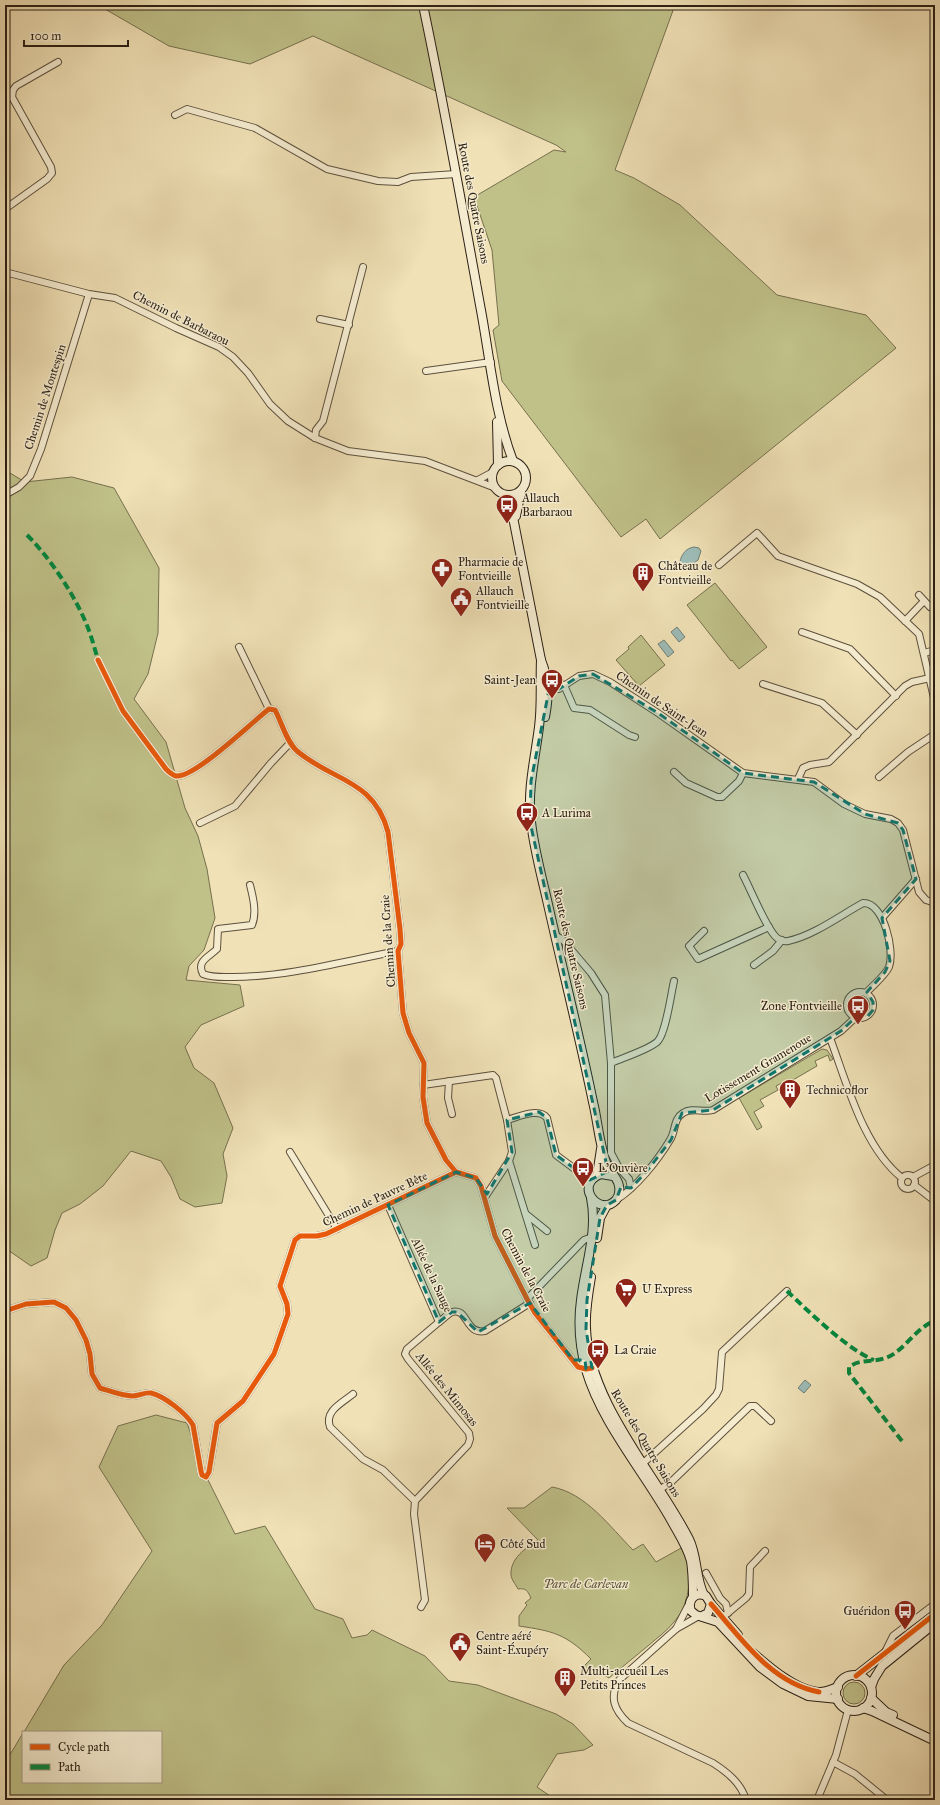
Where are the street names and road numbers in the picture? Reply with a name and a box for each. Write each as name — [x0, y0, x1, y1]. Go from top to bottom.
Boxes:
street label: Route des Quatre Saisons — [455, 141, 493, 265]
street label: Chemin de Barbaraou — [130, 288, 232, 349]
street label: Chemin de Montespin — [21, 342, 69, 452]
street label: Chemin de Saint-Jean — [613, 668, 711, 741]
street label: Route des Quatre Saisons — [550, 887, 592, 1011]
street label: Chemin de la Craie — [378, 894, 398, 988]
street label: Lotissement Gramenoue — [702, 1031, 814, 1105]
street label: Chemin de Pauvre Bête — [320, 1169, 430, 1229]
street label: Chemin de la Craie — [498, 1226, 554, 1314]
street label: Allée de la Sauge — [407, 1235, 455, 1315]
street label: Allée des Mimosas — [412, 1349, 481, 1429]
street label: Route des Quatre Saisons — [608, 1386, 684, 1500]

